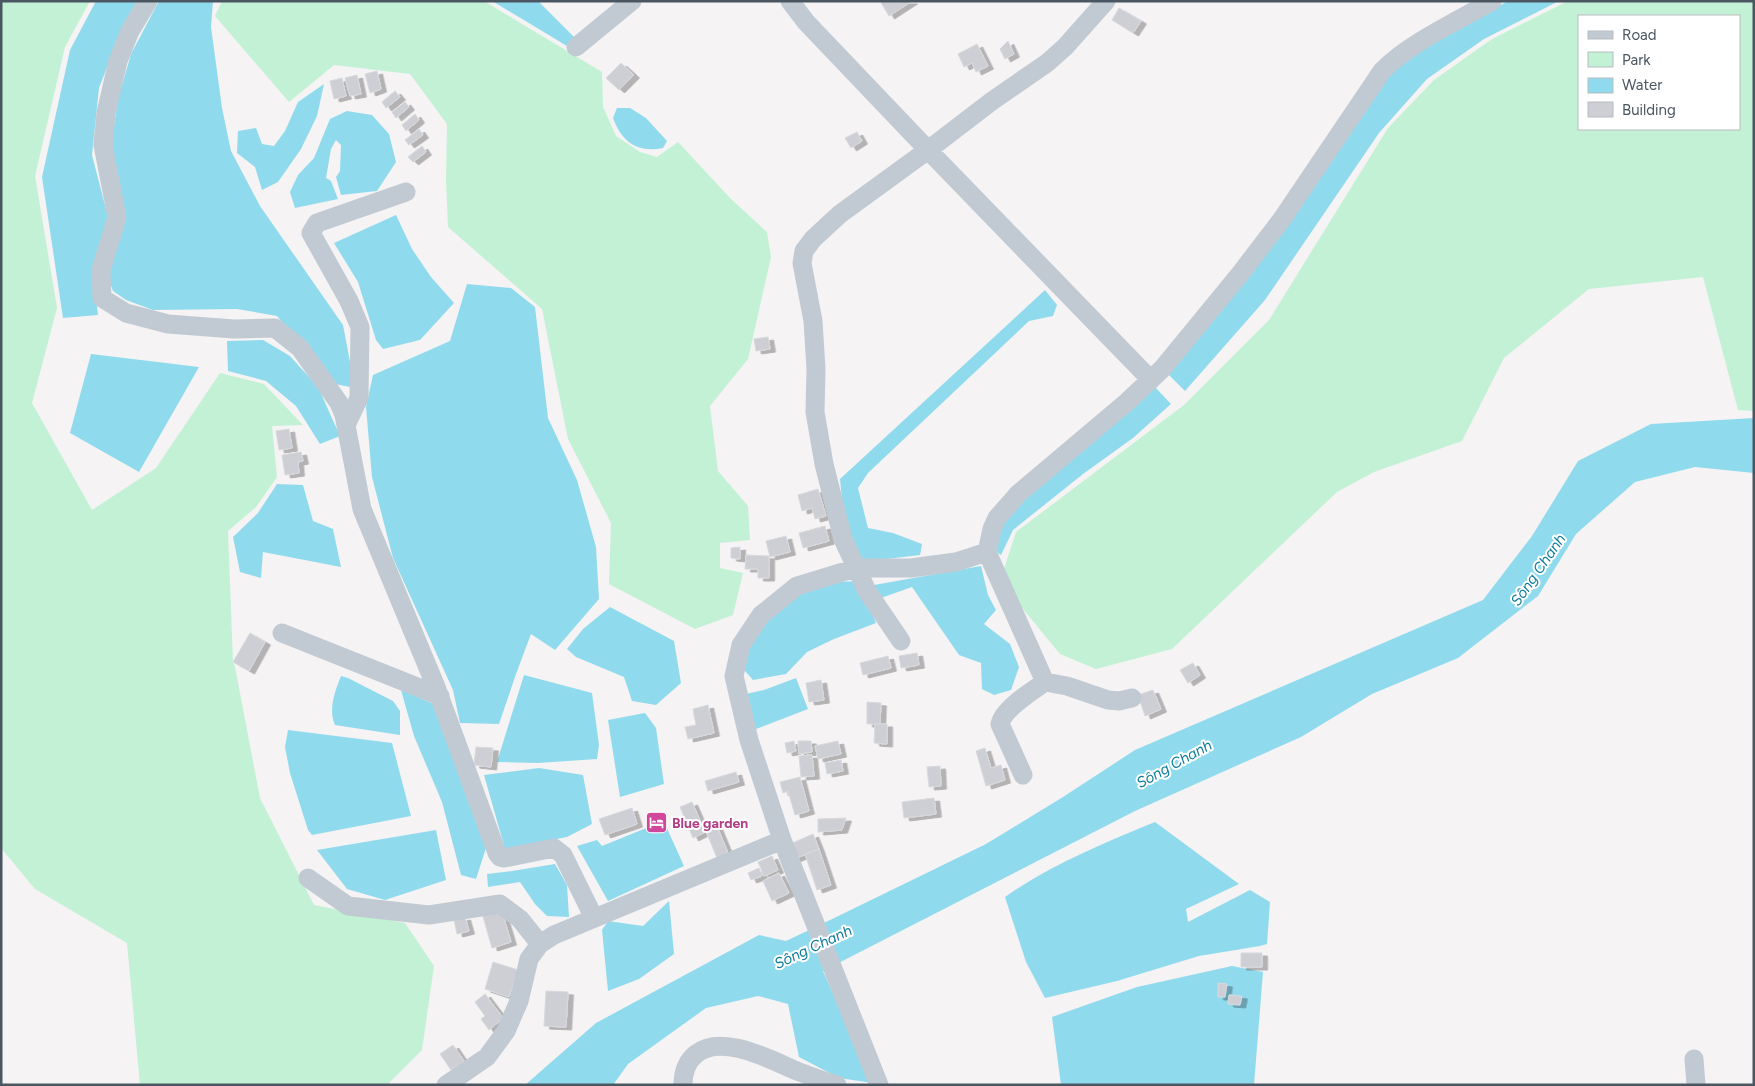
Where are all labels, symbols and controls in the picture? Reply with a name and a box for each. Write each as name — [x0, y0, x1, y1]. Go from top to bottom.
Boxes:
legend — [1578, 15, 1740, 130]
text: Road — [1622, 26, 1657, 44]
text: Park — [1622, 51, 1651, 69]
text: Water — [1622, 76, 1662, 94]
text: Building — [1622, 101, 1676, 119]
water label: Sông Chanh — [1507, 531, 1569, 609]
water label: Sông Chanh — [1133, 736, 1215, 792]
hotel icon: Blue garden — [644, 811, 668, 835]
place label: Blue garden — [672, 815, 748, 832]
water label: Sông Chanh — [771, 921, 855, 973]

